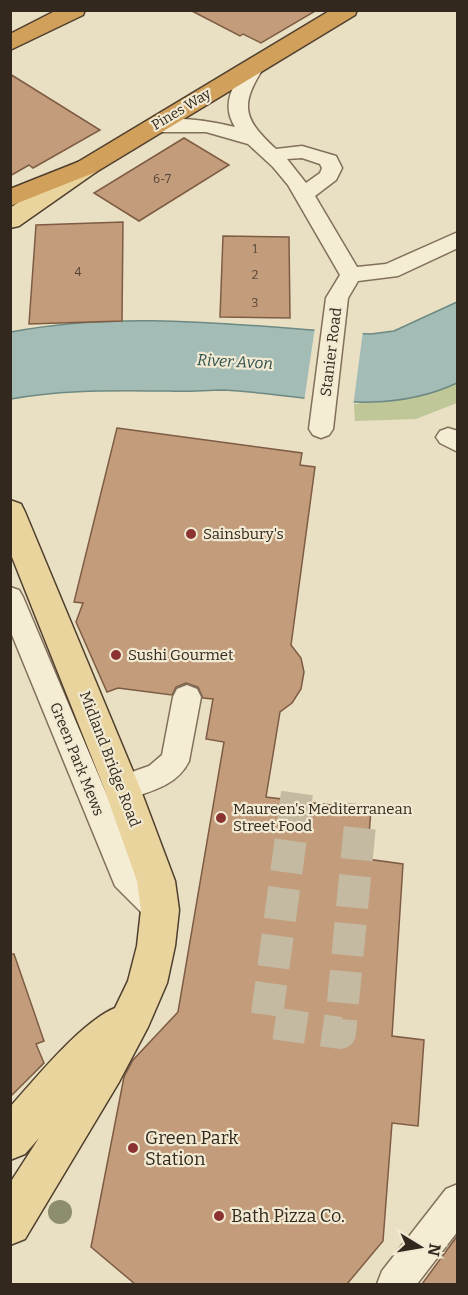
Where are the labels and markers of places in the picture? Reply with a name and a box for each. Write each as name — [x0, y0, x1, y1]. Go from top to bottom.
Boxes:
place label: Sainsbury's — [203, 525, 284, 543]
marker: Sainsbury's — [184, 527, 198, 541]
place label: Sushi Gourmet — [128, 646, 234, 664]
marker: Sushi Gourmet — [109, 648, 123, 662]
place label: Maureen's Mediterranean Street Food — [233, 800, 413, 835]
marker: Maureen's Mediterranean Street Food — [214, 811, 228, 825]
place label: Green Park Station — [145, 1127, 239, 1170]
marker: Green Park Station — [126, 1141, 140, 1155]
place label: Bath Pizza Co. — [231, 1205, 345, 1227]
marker: Bath Pizza Co. — [212, 1209, 226, 1223]

